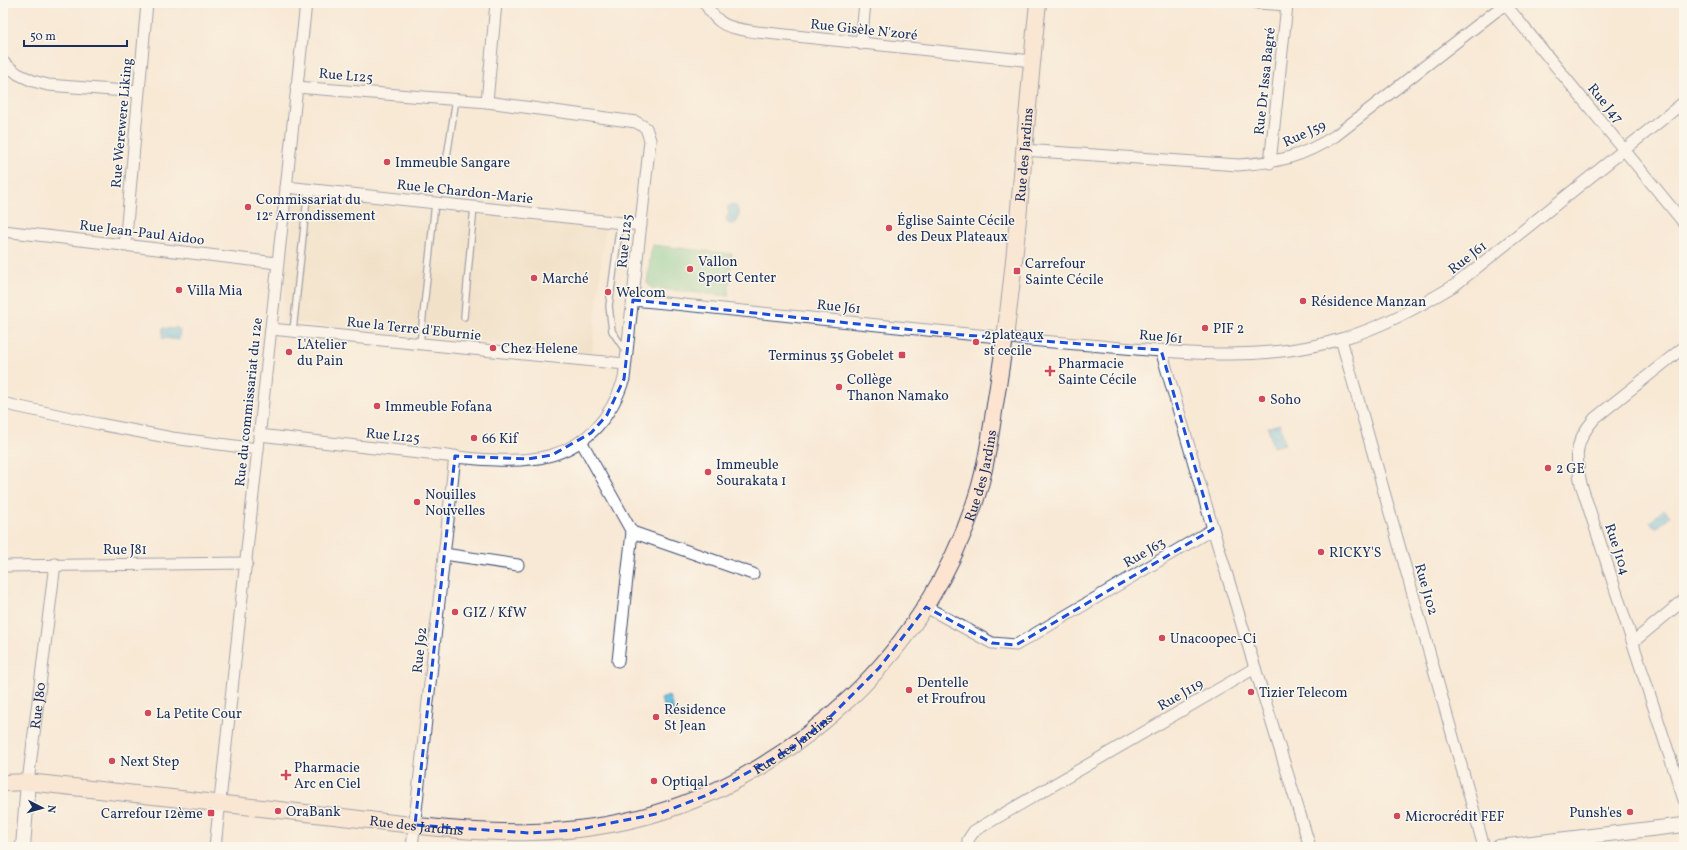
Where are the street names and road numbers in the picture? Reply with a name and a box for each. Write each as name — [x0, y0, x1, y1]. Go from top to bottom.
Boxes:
street label: Rue Gisèle N'zoré — [809, 15, 919, 46]
street label: Rue Dr Issa Bagré — [1250, 26, 1281, 136]
street label: Rue Werewere Liking — [107, 57, 138, 189]
street label: Rue L125 — [318, 65, 374, 88]
street label: Rue J47 — [1583, 80, 1627, 128]
street label: Rue des Jardins — [1012, 107, 1039, 203]
street label: Rue J59 — [1280, 116, 1329, 153]
street label: Rue le Chardon-Marie — [396, 176, 534, 209]
street label: Rue L125 — [613, 213, 638, 269]
street label: Rue Jean-Paul Aidoo — [78, 216, 205, 251]
street label: Rue J61 — [1445, 237, 1491, 279]
street label: Rue J61 — [816, 296, 862, 319]
street label: Rue la Terre d'Eburnie — [346, 313, 482, 346]
street label: Rue du commissariat du 12e — [231, 316, 268, 488]
street label: Rue J61 — [1138, 326, 1184, 349]
street label: Rue L125 — [365, 424, 421, 449]
street label: Rue des Jardins — [961, 429, 1002, 525]
street label: Rue J104 — [1599, 521, 1634, 578]
street label: Rue J63 — [1120, 534, 1169, 573]
street label: Rue J81 — [103, 541, 147, 560]
street label: Rue J102 — [1409, 561, 1442, 617]
street label: Rue J92 — [409, 626, 432, 674]
street label: Rue J119 — [1154, 675, 1207, 716]
street label: Rue J80 — [27, 681, 51, 730]
street label: Rue des Jardins — [750, 709, 838, 780]
street label: Rue des Jardins — [368, 812, 464, 841]

